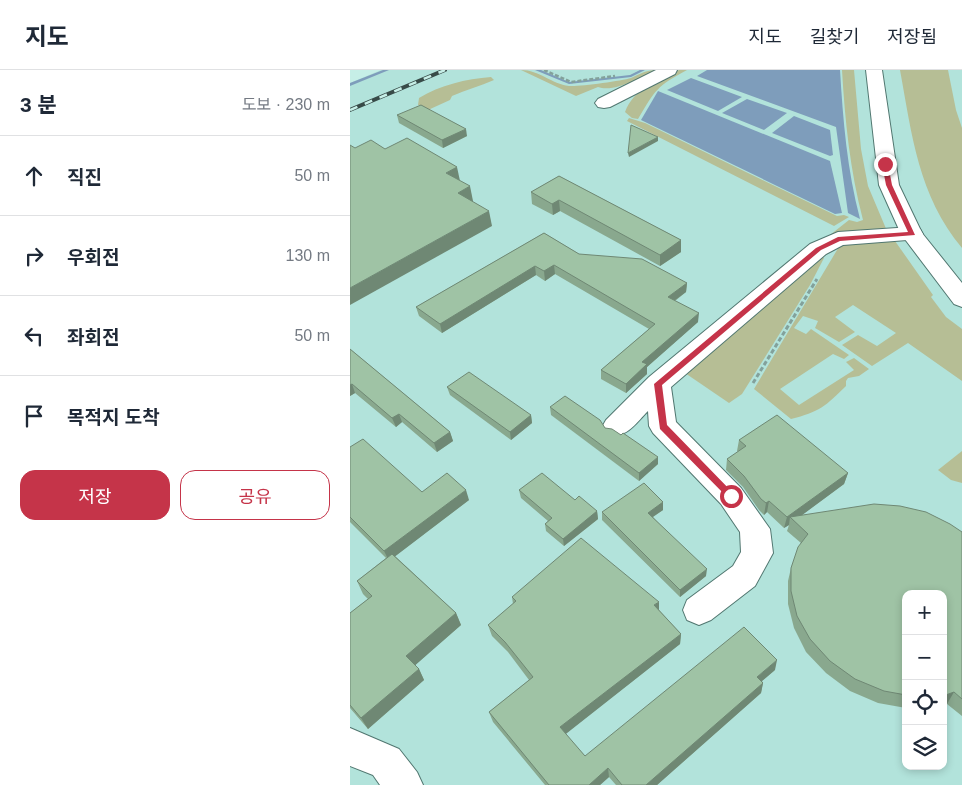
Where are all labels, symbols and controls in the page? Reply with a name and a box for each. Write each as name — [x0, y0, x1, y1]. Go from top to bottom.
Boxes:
text: 지도 — [25, 23, 69, 50]
text: 지도 — [749, 27, 782, 47]
text: 길찾기 — [810, 27, 859, 47]
text: 저장됨 — [887, 27, 937, 47]
text: 3 분 — [20, 93, 57, 116]
text: 도보 · 230 m — [242, 96, 330, 113]
route end — [874, 153, 897, 176]
icon: ahead — [20, 162, 48, 190]
text: 직진 — [67, 167, 102, 188]
text: 50 m — [294, 167, 330, 184]
icon: right — [20, 242, 48, 270]
text: 우회전 — [67, 247, 119, 268]
text: 130 m — [286, 247, 330, 264]
icon: left — [20, 322, 48, 350]
text: 좌회전 — [67, 327, 119, 348]
text: 50 m — [294, 327, 330, 344]
icon: arrive — [20, 402, 48, 430]
text: 목적지 도착 — [67, 407, 160, 428]
button: 저장 — [20, 470, 170, 520]
button: 공유 — [180, 470, 330, 520]
route start — [720, 485, 743, 508]
map controls — [902, 590, 947, 770]
button: + — [902, 590, 947, 635]
button: − — [902, 635, 947, 680]
button: locate — [902, 680, 947, 725]
button: layers — [902, 725, 947, 770]

